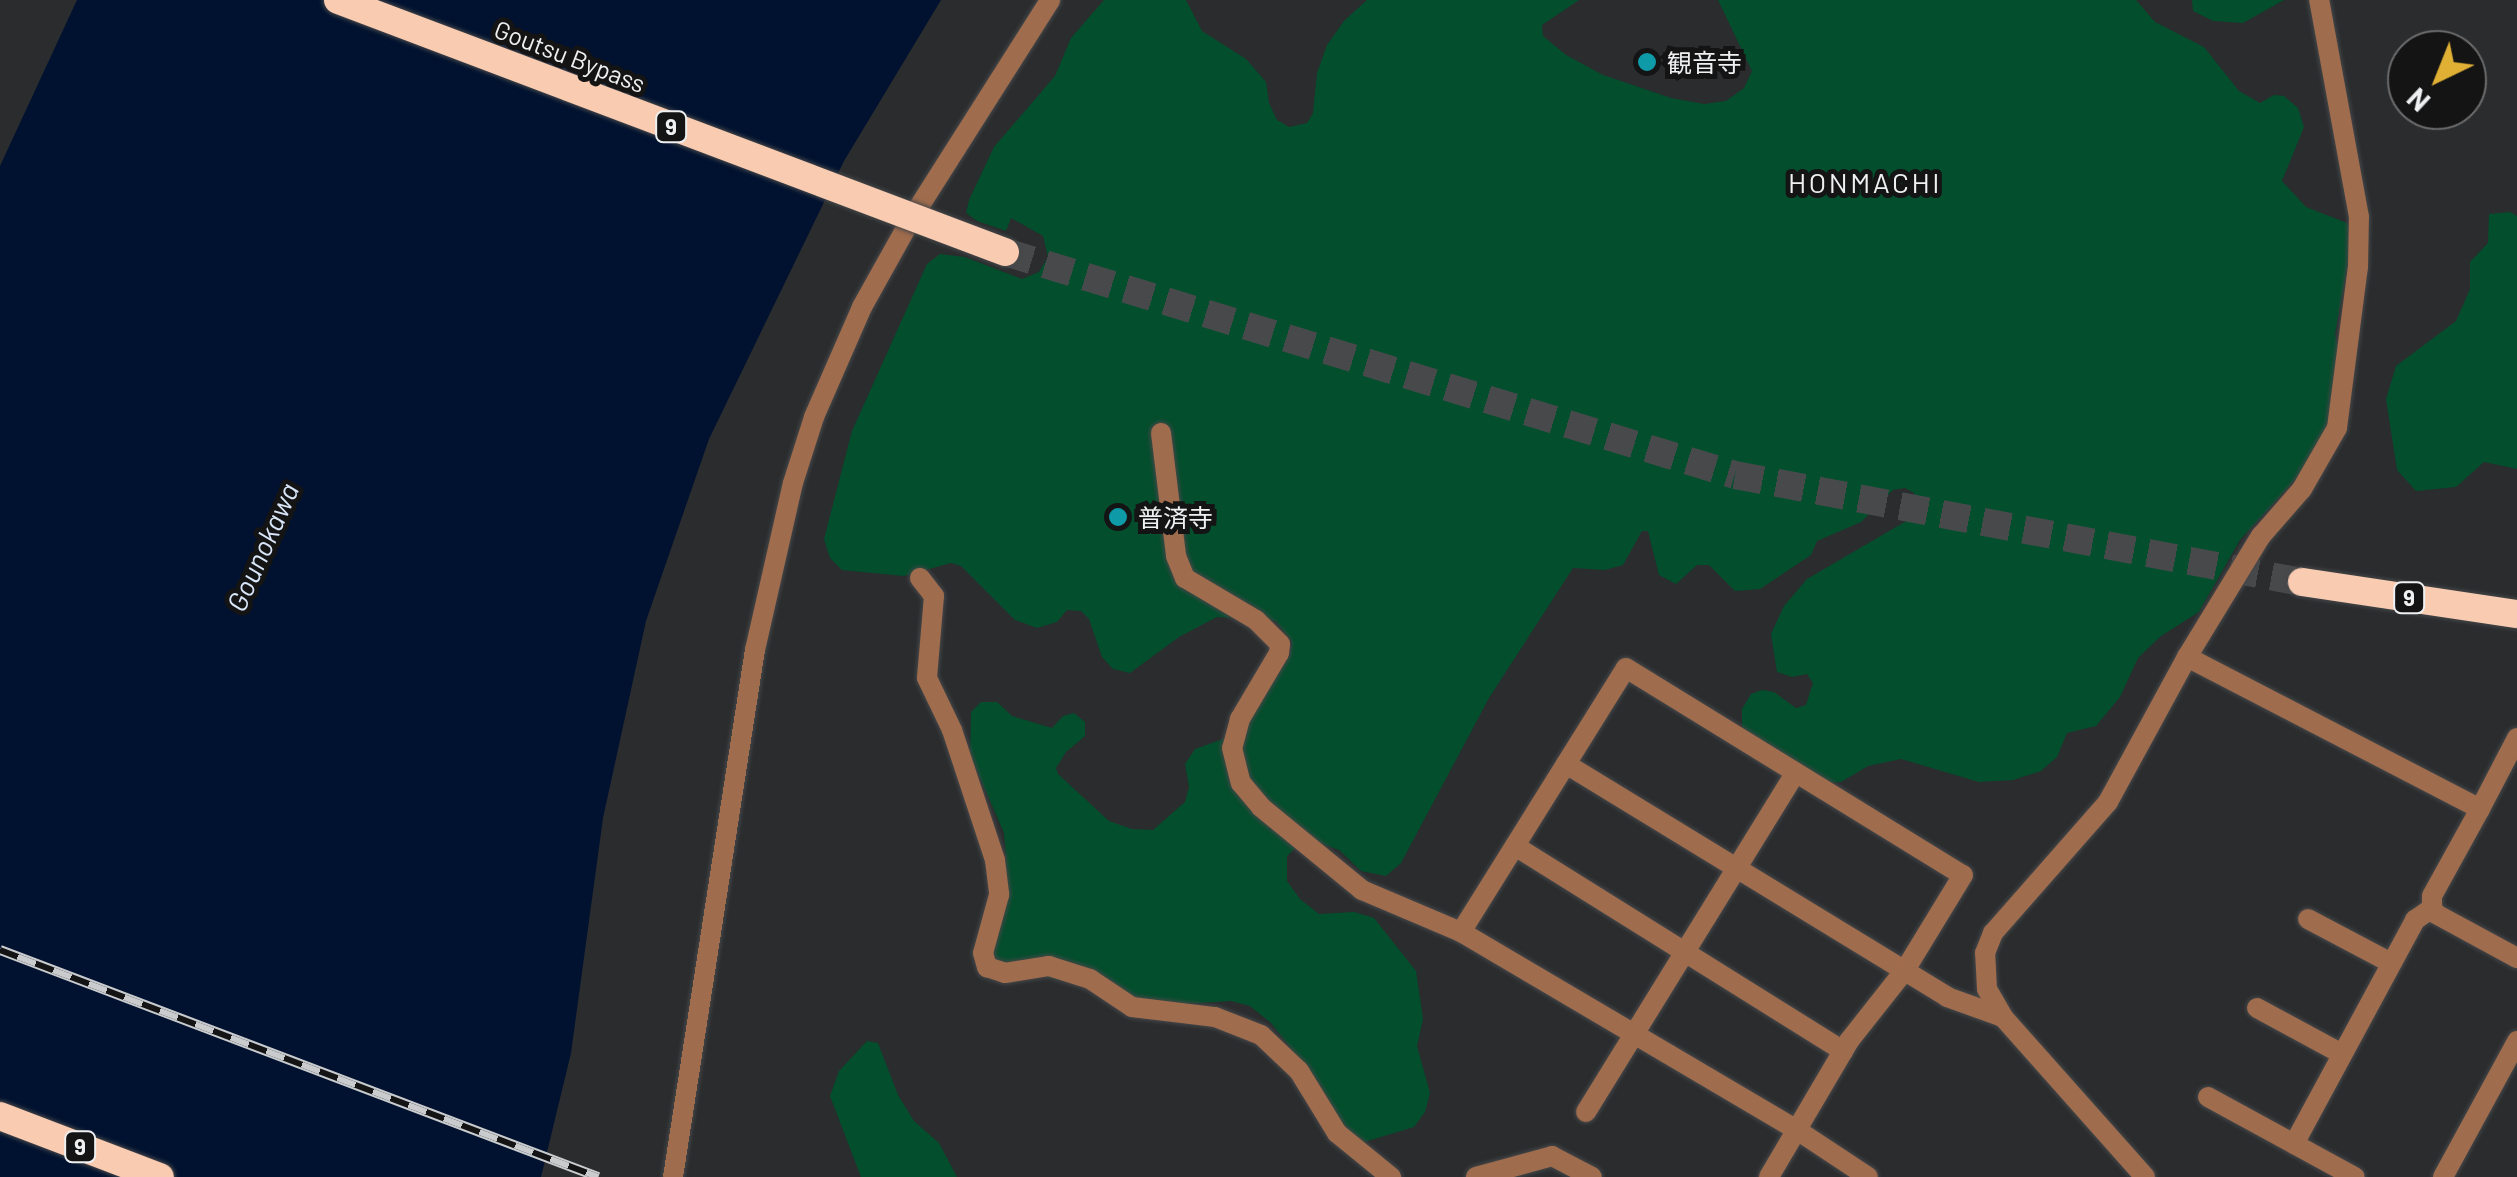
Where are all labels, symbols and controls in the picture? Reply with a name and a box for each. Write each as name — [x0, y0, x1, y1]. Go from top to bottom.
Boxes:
street label: Goutsu Bypass — [490, 13, 650, 99]
north arrow — [2387, 30, 2487, 130]
place label: 観音寺 — [1667, 47, 1742, 77]
marker: 観音寺 — [1636, 51, 1658, 73]
text: N — [2399, 82, 2436, 119]
road number: 9 — [654, 110, 688, 144]
district label: HONMACHI — [1788, 165, 1942, 199]
water label: Gounokawa — [219, 478, 305, 616]
place label: 普済寺 — [1138, 502, 1213, 532]
marker: 普済寺 — [1107, 506, 1129, 528]
road number: 9 — [2392, 581, 2426, 615]
road number: 9 — [62, 1130, 98, 1164]

